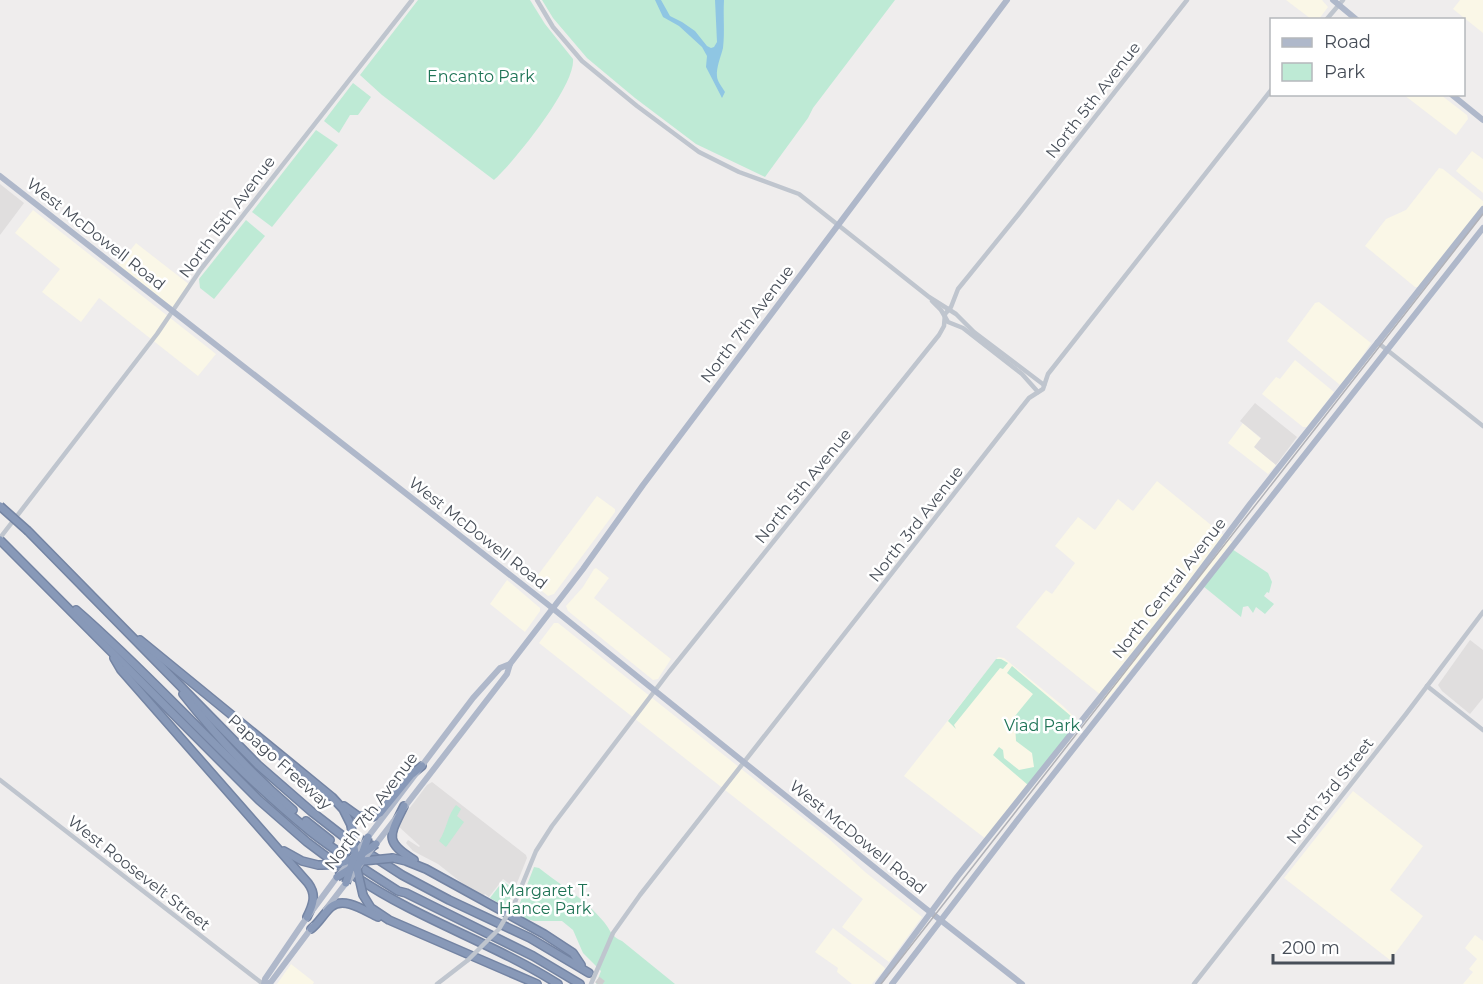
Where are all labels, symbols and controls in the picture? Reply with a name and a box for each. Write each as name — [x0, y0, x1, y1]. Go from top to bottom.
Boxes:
legend — [1270, 18, 1465, 96]
text: Road — [1324, 31, 1371, 53]
street label: North 5th Avenue — [1042, 38, 1144, 162]
text: Park — [1324, 61, 1365, 83]
park label: Encanto Park — [427, 67, 535, 86]
street label: North 15th Avenue — [175, 152, 279, 282]
street label: West McDowell Road — [23, 174, 169, 294]
street label: North 7th Avenue — [697, 261, 797, 387]
street label: North 5th Avenue — [751, 425, 855, 547]
street label: North 3rd Avenue — [865, 462, 967, 586]
street label: West McDowell Road — [405, 473, 551, 593]
street label: North Central Avenue — [1108, 514, 1230, 662]
street label: Papago Freeway — [224, 710, 336, 814]
park label: Viad Park — [1004, 716, 1081, 735]
street label: North 3rd Street — [1283, 734, 1378, 848]
street label: North 7th Avenue — [321, 748, 421, 874]
street label: West McDowell Road — [786, 776, 930, 898]
street label: West Roosevelt Street — [64, 812, 214, 935]
park label: Margaret T. Hance Park — [499, 881, 592, 918]
scale bar — [1273, 927, 1393, 965]
text: 200 m — [1282, 937, 1340, 959]

